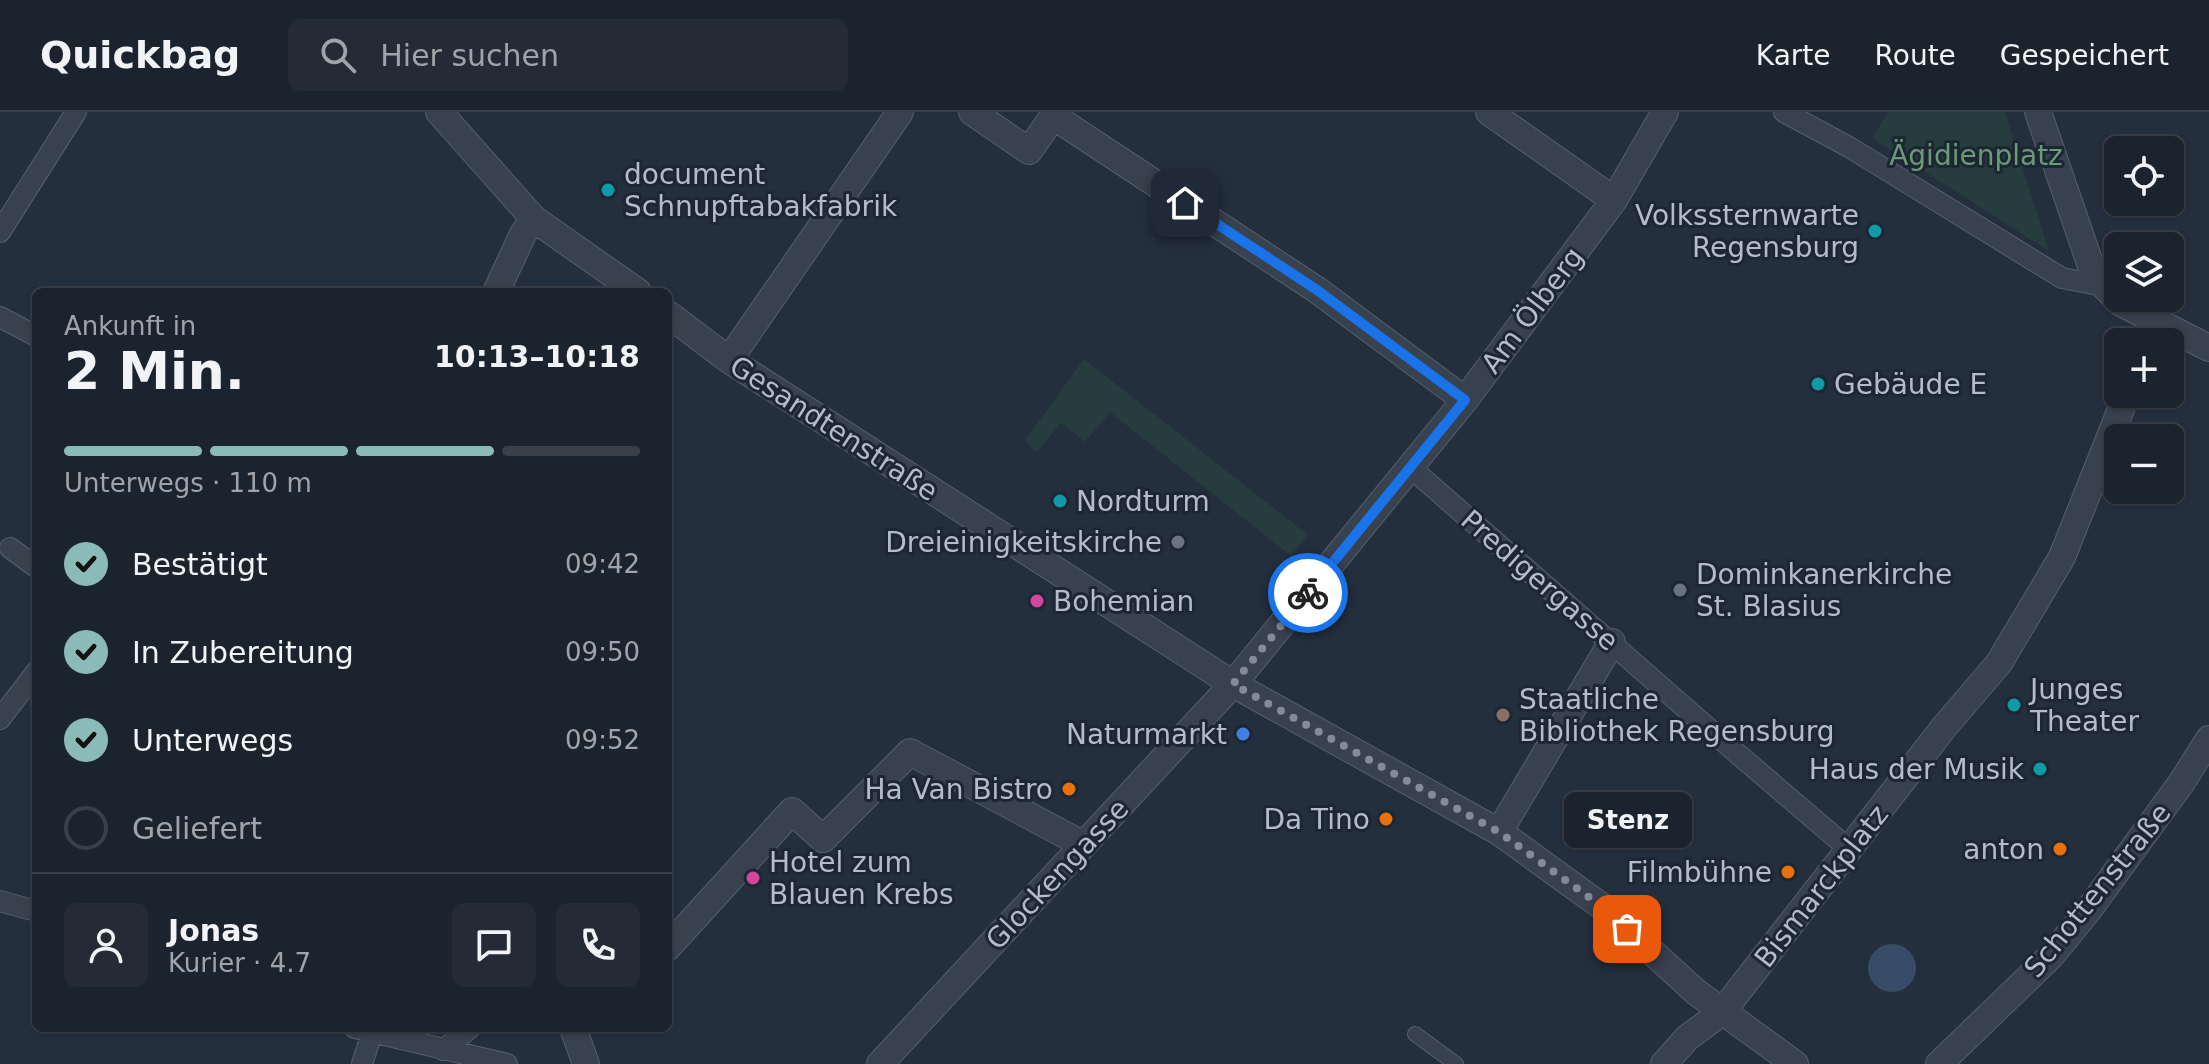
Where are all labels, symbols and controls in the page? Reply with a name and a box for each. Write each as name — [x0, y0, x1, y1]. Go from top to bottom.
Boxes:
search box — [288, 19, 848, 91]
text: Quickbag — [40, 33, 240, 77]
icon: search — [316, 33, 360, 77]
text: Hier suchen — [380, 38, 559, 73]
text: Karte — [1756, 39, 1831, 72]
text: Route — [1875, 39, 1956, 72]
text: Gespeichert — [2000, 39, 2169, 72]
map controls — [2104, 136, 2184, 504]
button: locate — [2104, 136, 2184, 216]
park label: Ägidienplatz — [1889, 139, 2063, 172]
place label: document Schnupftabakfabrik — [624, 158, 898, 223]
pin — [1151, 169, 1219, 237]
marker: document Schnupftabakfabrik — [599, 181, 617, 199]
icon: home — [1163, 181, 1207, 225]
place label: Volkssternwarte Regensburg — [1635, 199, 1859, 264]
marker: Volkssternwarte Regensburg — [1866, 222, 1884, 240]
button: layers — [2104, 232, 2184, 312]
street label: Am Ölberg — [1474, 240, 1590, 380]
text: Ankunft in — [64, 311, 196, 341]
button: + — [2104, 328, 2184, 408]
text: 10:13–10:18 — [434, 339, 640, 374]
text: 2 Min. — [64, 341, 245, 401]
street label: Gesandtenstraße — [724, 349, 944, 508]
place label: Gebäude E — [1834, 368, 1987, 401]
marker: Gebäude E — [1809, 375, 1827, 393]
button: − — [2104, 424, 2184, 504]
text: Unterwegs · 110 m — [64, 468, 312, 498]
place label: Nordturm — [1076, 485, 1210, 518]
marker: Nordturm — [1051, 492, 1069, 510]
street label: Predigergasse — [1454, 503, 1625, 658]
place label: Dreieinigkeitskirche — [885, 526, 1162, 559]
marker: Dreieinigkeitskirche — [1169, 533, 1187, 551]
icon: check — [64, 542, 108, 586]
text: Bestätigt — [132, 547, 268, 582]
text: 09:42 — [565, 549, 640, 579]
courier — [1268, 553, 1348, 633]
place label: Dominkanerkirche St. Blasius — [1696, 558, 1952, 623]
icon: bike — [1286, 571, 1330, 615]
marker: Dominkanerkirche St. Blasius — [1671, 581, 1689, 599]
place label: Bohemian — [1053, 585, 1194, 618]
marker: Bohemian — [1028, 592, 1046, 610]
icon: check — [64, 630, 108, 674]
text: In Zubereitung — [132, 635, 354, 670]
text: 09:50 — [565, 637, 640, 667]
place label: Junges Theater — [2028, 673, 2139, 738]
place label: Staatliche Bibliothek Regensburg — [1519, 683, 1835, 748]
marker: Junges Theater — [2005, 696, 2023, 714]
marker: Staatliche Bibliothek Regensburg — [1494, 706, 1512, 724]
icon: check — [64, 718, 108, 762]
place label: Naturmarkt — [1066, 718, 1227, 751]
text: Unterwegs — [132, 723, 293, 758]
text: 09:52 — [565, 725, 640, 755]
marker: Naturmarkt — [1234, 725, 1252, 743]
place label: Haus der Musik — [1809, 753, 2025, 786]
marker: Haus der Musik — [2031, 760, 2049, 778]
place label: Ha Van Bistro — [865, 773, 1053, 806]
marker: Ha Van Bistro — [1060, 780, 1078, 798]
street label: Glockengasse — [979, 792, 1135, 956]
callout: Stenz — [1563, 793, 1691, 849]
street label: Schottenstraße — [2017, 797, 2178, 984]
street label: Bismarckplatz — [1748, 799, 1895, 974]
place label: Da Tino — [1263, 803, 1370, 836]
text: Stenz — [1587, 805, 1669, 835]
marker: Da Tino — [1377, 810, 1395, 828]
text: Geliefert — [132, 811, 262, 846]
place label: anton — [1963, 833, 2044, 866]
marker: anton — [2051, 840, 2069, 858]
place label: Hotel zum Blauen Krebs — [769, 846, 954, 911]
place label: Filmbühne — [1627, 856, 1772, 889]
marker: Filmbühne — [1779, 863, 1797, 881]
marker: Hotel zum Blauen Krebs — [744, 869, 762, 887]
pin — [1593, 895, 1661, 963]
button: person — [64, 903, 148, 987]
button: chat — [452, 903, 536, 987]
button: phone — [556, 903, 640, 987]
icon: bag — [1605, 907, 1649, 951]
text: Jonas — [168, 913, 259, 948]
text: Kurier · 4.7 — [168, 948, 311, 978]

